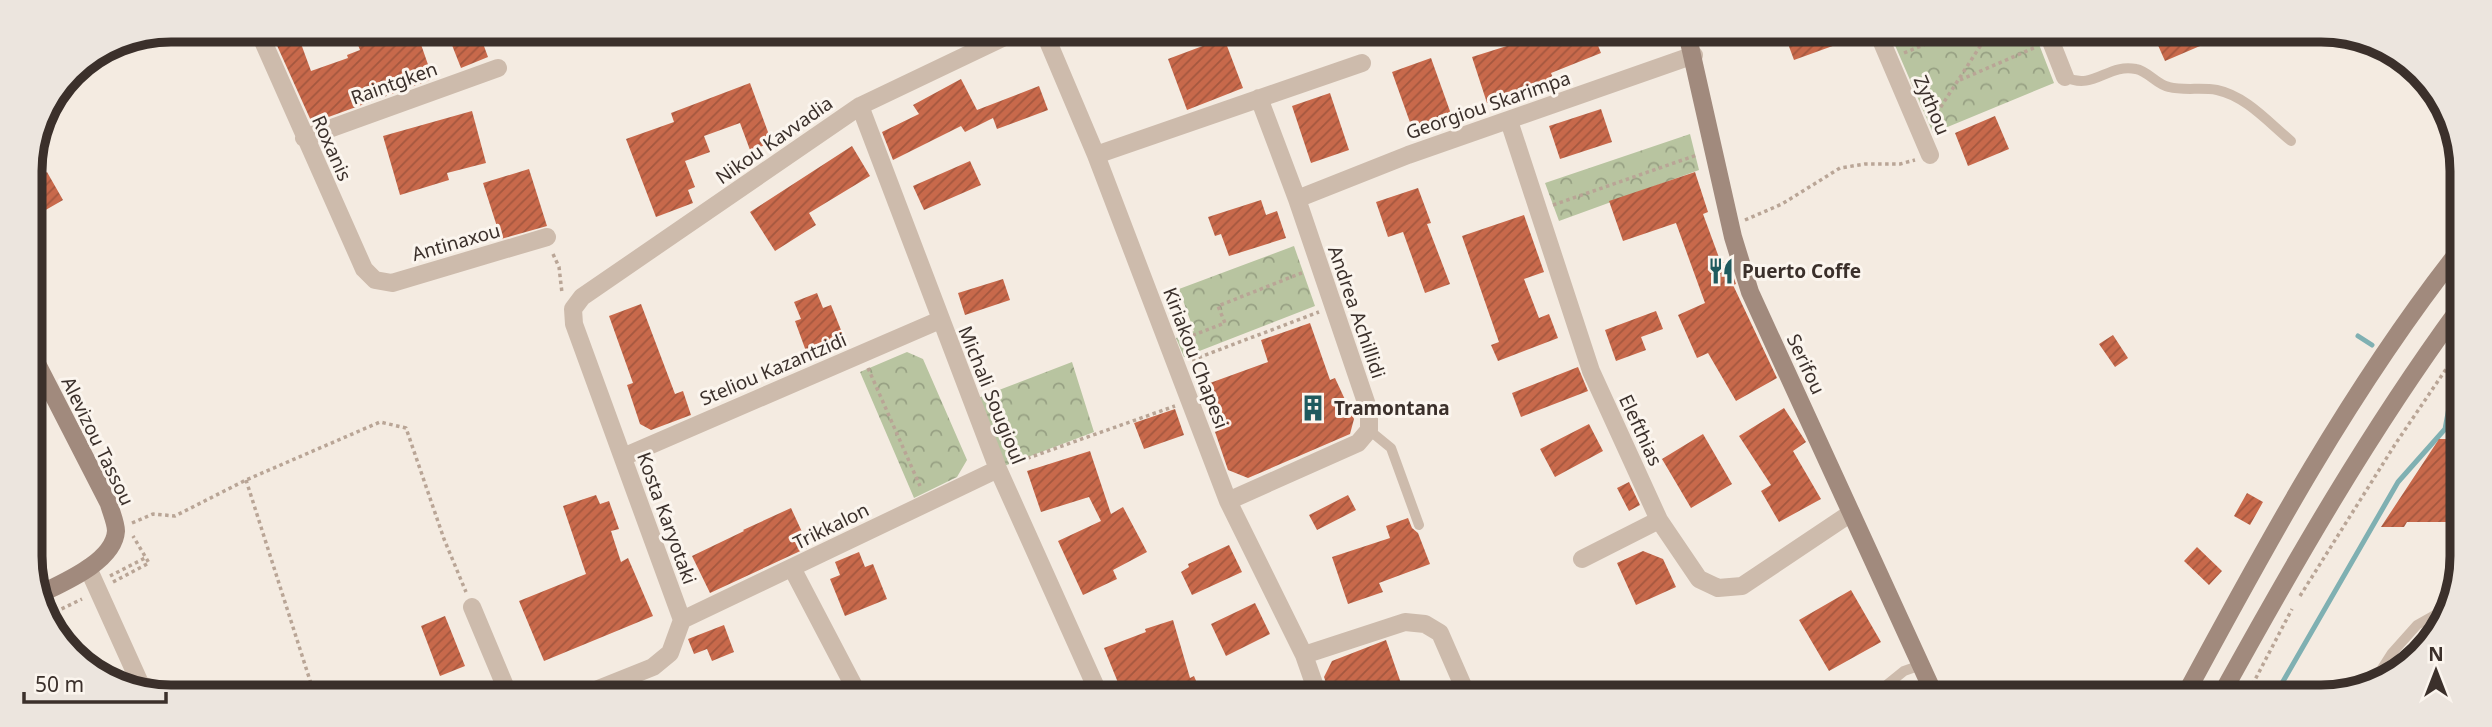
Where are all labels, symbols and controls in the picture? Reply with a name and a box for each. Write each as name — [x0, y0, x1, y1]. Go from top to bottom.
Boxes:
street label: Raintgken — [347, 55, 441, 111]
street label: Georgiou Skarimpa — [1402, 65, 1574, 145]
street label: Zythou — [1908, 71, 1956, 139]
street label: Nikou Kavvadia — [710, 90, 838, 190]
street label: Roxanis — [306, 111, 358, 185]
street label: Antinaxou — [409, 217, 503, 267]
street label: Andrea Achillidi — [1322, 242, 1392, 382]
restaurant icon: Puerto Coffe — [1706, 256, 1736, 286]
place label: Puerto Coffe — [1742, 258, 1861, 284]
street label: Kiriakou Chapesi — [1157, 284, 1235, 432]
street label: Michali Sougioul — [952, 322, 1032, 468]
street label: Steliou Kazantzidi — [696, 326, 850, 412]
street label: Serifou — [1781, 330, 1831, 398]
street label: Alevizou Tassou — [56, 372, 140, 510]
street label: Elefthias — [1613, 390, 1669, 470]
building icon: Tramontana — [1298, 393, 1328, 423]
place label: Tramontana — [1334, 395, 1450, 421]
street label: Kosta Karyotaki — [631, 448, 703, 588]
street label: Trikkalon — [789, 496, 873, 556]
north arrow — [2401, 636, 2471, 706]
text: N — [2428, 641, 2444, 667]
scale bar — [24, 660, 166, 704]
text: 50 m — [35, 670, 84, 698]

